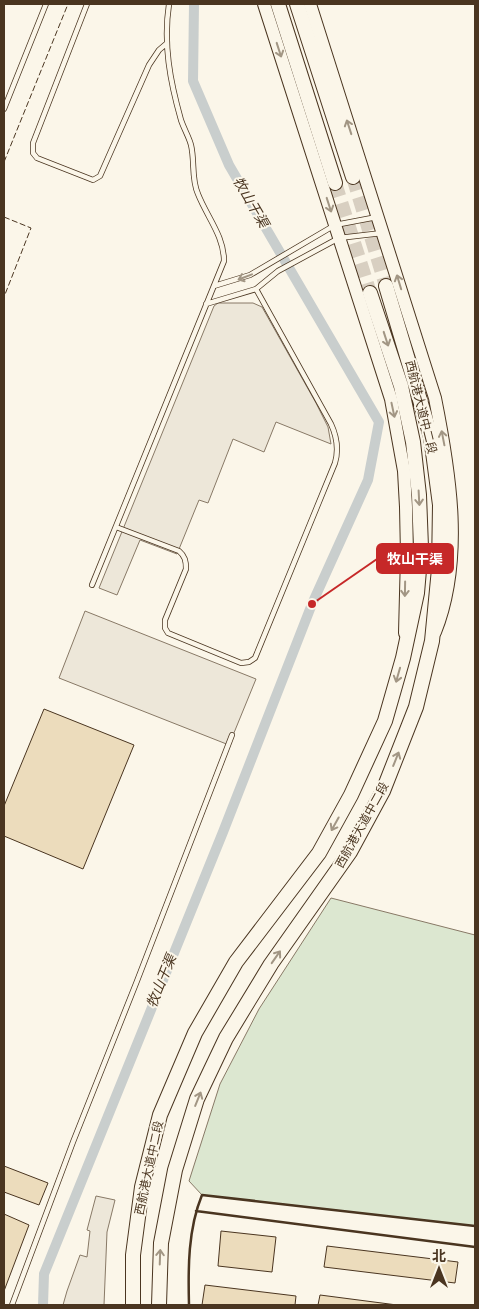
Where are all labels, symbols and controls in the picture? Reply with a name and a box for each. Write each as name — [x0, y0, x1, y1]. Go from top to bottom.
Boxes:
one-way arrow — [275, 42, 284, 57]
one-way arrow — [344, 120, 353, 136]
water label: 牧山干渠 — [230, 173, 274, 232]
one-way arrow — [325, 196, 334, 212]
one-way arrow — [237, 273, 253, 282]
one-way arrow — [394, 274, 404, 290]
one-way arrow — [382, 331, 391, 347]
street label: 西航港大道中二段 — [403, 358, 440, 455]
one-way arrow — [389, 402, 398, 418]
one-way arrow — [438, 431, 447, 447]
one-way arrow — [414, 489, 423, 505]
callout: 牧山干渠 — [377, 544, 453, 573]
text: 牧山干渠 — [387, 550, 443, 567]
one-way arrow — [400, 580, 410, 597]
one-way arrow — [393, 667, 402, 683]
one-way arrow — [391, 752, 401, 767]
street label: 西航港大道中二段 — [332, 779, 391, 870]
one-way arrow — [330, 817, 340, 832]
water label: 牧山干渠 — [142, 950, 180, 1010]
one-way arrow — [271, 950, 281, 964]
one-way arrow — [194, 1092, 203, 1107]
street label: 西航港大道中二段 — [131, 1119, 166, 1216]
north arrow — [414, 1244, 464, 1294]
text: 北 — [432, 1247, 446, 1264]
one-way arrow — [156, 1249, 165, 1265]

